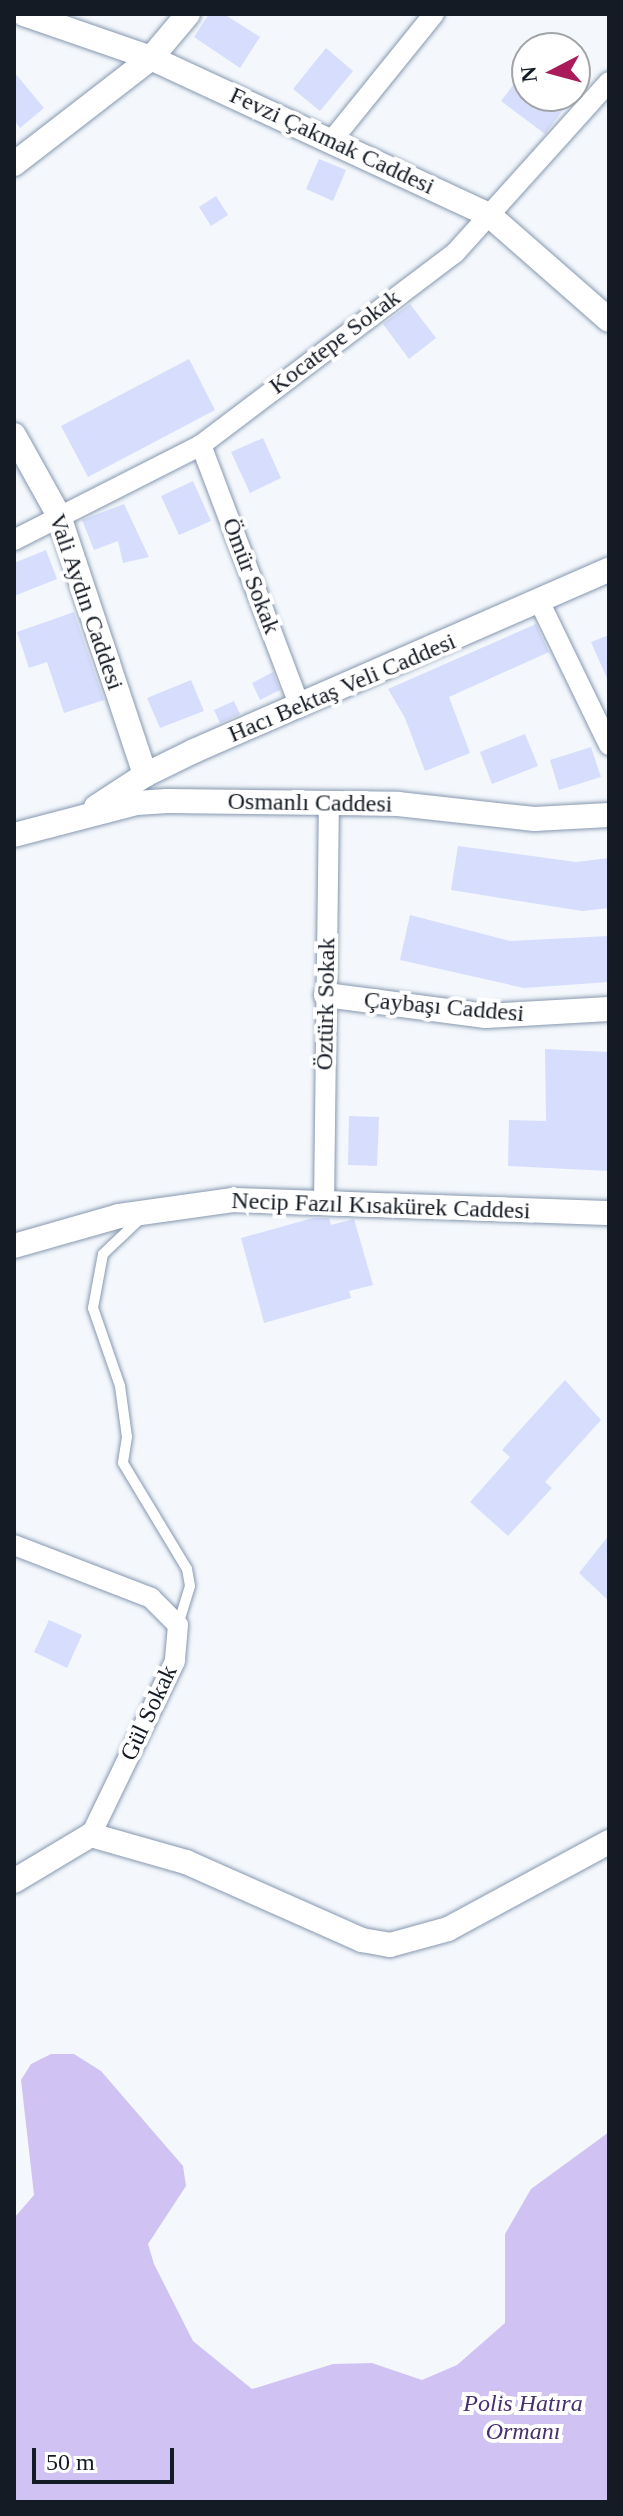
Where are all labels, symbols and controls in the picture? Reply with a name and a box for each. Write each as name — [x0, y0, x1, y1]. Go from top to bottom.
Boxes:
north arrow — [511, 32, 591, 112]
text: N — [515, 65, 542, 84]
street label: Fevzi Çakmak Caddesi — [225, 81, 439, 201]
street label: Kocatepe Sokak — [264, 283, 406, 401]
street label: Vali Aydın Caddesi — [42, 509, 130, 695]
street label: Ömür Sokak — [216, 514, 286, 638]
street label: Hacı Bektaş Veli Caddesi — [224, 627, 460, 749]
street label: Osmanlı Caddesi — [227, 787, 393, 819]
street label: Öztürk Sokak — [310, 937, 342, 1071]
street label: Çaybaşı Caddesi — [363, 986, 525, 1028]
street label: Necip Fazıl Kısakürek Caddesi — [231, 1186, 531, 1226]
street label: Gül Sokak — [114, 1661, 184, 1765]
park label: Polis Hatıra Ormanı — [463, 2390, 583, 2446]
scale bar — [36, 2432, 178, 2482]
text: 50 m — [46, 2449, 95, 2475]

